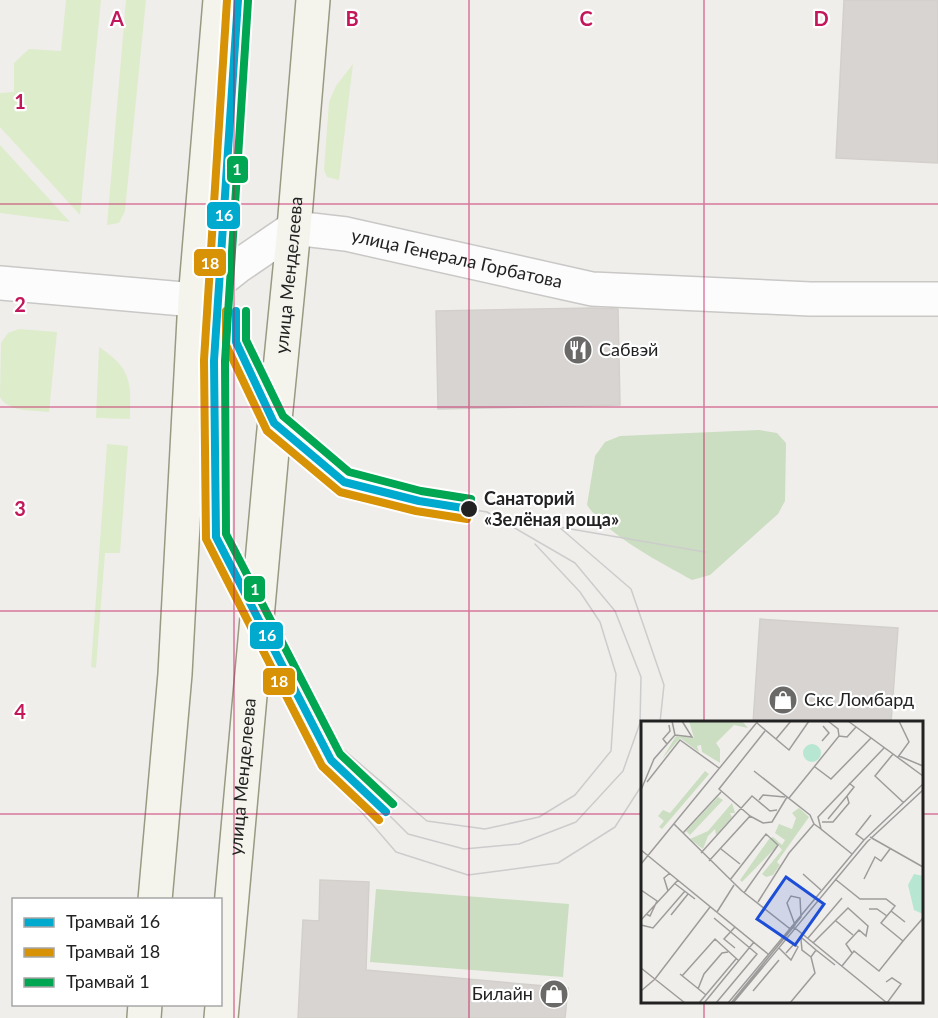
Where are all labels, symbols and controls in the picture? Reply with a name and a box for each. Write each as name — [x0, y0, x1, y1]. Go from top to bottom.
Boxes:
text: A — [109, 6, 124, 30]
text: B — [345, 6, 359, 30]
text: C — [579, 6, 593, 30]
text: D — [813, 6, 829, 30]
text: 1 — [14, 89, 26, 113]
line badge: 1 — [226, 155, 249, 184]
text: 1 — [232, 159, 242, 178]
street label: улица Менделеева — [270, 196, 307, 355]
line badge: 16 — [206, 201, 241, 230]
text: 16 — [215, 205, 233, 224]
street label: улица Генерала Горбатова — [349, 224, 565, 292]
line badge: 18 — [193, 248, 227, 277]
text: 18 — [201, 253, 219, 272]
text: 2 — [14, 292, 26, 316]
restaurant icon: Сабвэй — [562, 334, 594, 366]
place label: Сабвэй — [599, 338, 658, 360]
place label: Санаторий «Зелёная роща» — [484, 487, 619, 530]
text: 3 — [14, 496, 26, 520]
marker: Санаторий «Зелёная роща» — [459, 499, 479, 519]
line badge: 1 — [243, 575, 266, 603]
text: 1 — [250, 579, 260, 598]
line badge: 16 — [249, 621, 284, 650]
text: 16 — [258, 625, 276, 644]
line badge: 18 — [262, 667, 296, 696]
text: 18 — [270, 671, 288, 690]
shop icon: Скс Ломбард — [767, 684, 799, 716]
place label: Скс Ломбард — [804, 688, 914, 710]
street label: улица Менделеева — [224, 697, 260, 856]
text: 4 — [14, 699, 26, 723]
inset map — [641, 721, 923, 1003]
legend — [12, 898, 222, 1006]
text: Трамвай 16 — [66, 910, 160, 932]
text: Трамвай 18 — [66, 940, 160, 962]
text: Трамвай 1 — [66, 970, 150, 992]
shop icon: Билайн — [538, 978, 570, 1010]
place label: Билайн — [472, 982, 533, 1004]

